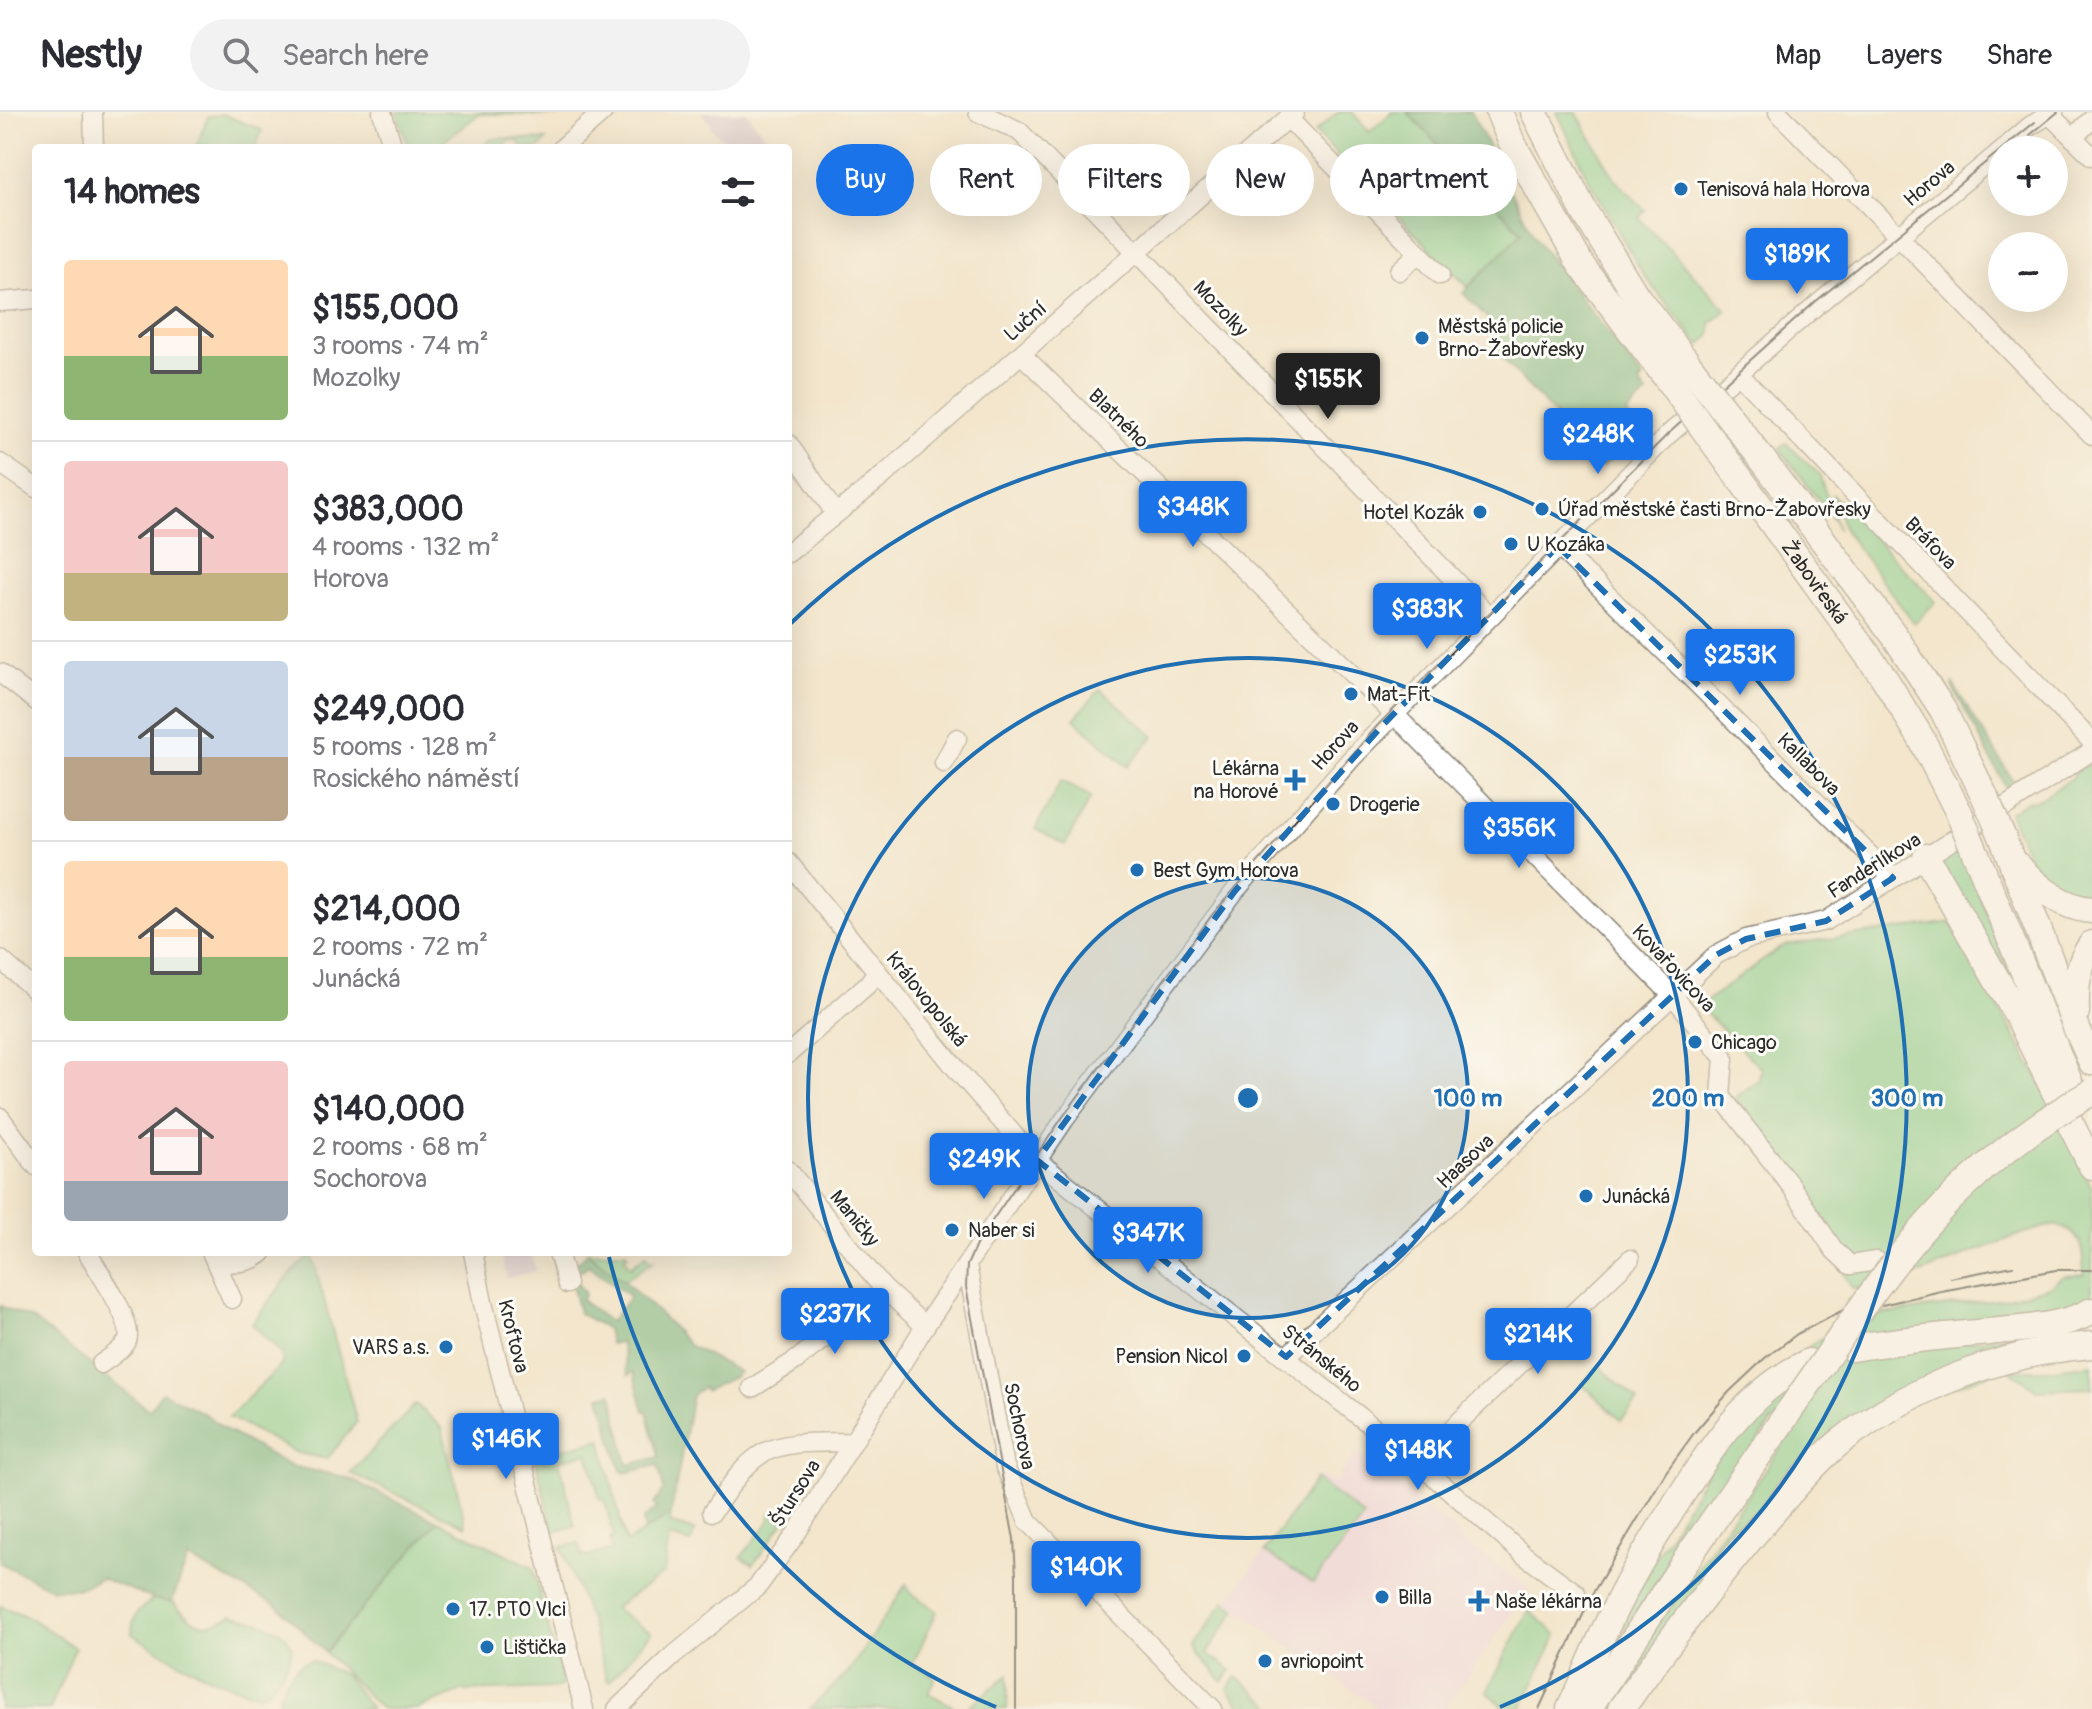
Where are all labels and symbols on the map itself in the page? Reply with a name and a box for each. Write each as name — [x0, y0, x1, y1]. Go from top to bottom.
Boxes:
street label: Horova — [1899, 155, 1960, 212]
place label: Tenisová hala Horova — [1697, 177, 1870, 202]
marker: Tenisová hala Horova — [1672, 180, 1690, 198]
pin: $189K — [1741, 228, 1853, 296]
street label: Mozolky — [1188, 275, 1254, 342]
street label: Luční — [999, 296, 1052, 347]
place label: Městská policie Brno-Žabovřesky — [1438, 314, 1584, 362]
marker: Městská policie Brno-Žabovřesky — [1413, 329, 1431, 347]
pin: $155K — [1272, 353, 1384, 421]
street label: Blatného — [1083, 383, 1154, 454]
pin: $248K — [1542, 408, 1654, 476]
pin: $348K — [1137, 481, 1249, 549]
place label: Úřad městské časti Brno-Žabovřesky — [1558, 497, 1871, 522]
place label: Hotel Kozák — [1363, 500, 1465, 525]
marker: Úřad městské časti Brno-Žabovřesky — [1533, 500, 1551, 518]
marker: Hotel Kozák — [1471, 503, 1489, 521]
street label: Bráfova — [1900, 512, 1962, 575]
place label: U Kozáka — [1527, 532, 1605, 557]
marker: U Kozáka — [1502, 535, 1520, 553]
street label: Žabovřeská — [1776, 536, 1853, 629]
pin: $383K — [1371, 583, 1483, 651]
pin: $253K — [1684, 629, 1796, 697]
place label: Mat-Fit — [1367, 682, 1431, 707]
marker: Mat-Fit — [1342, 685, 1360, 703]
street label: Horova — [1306, 715, 1364, 776]
street label: Kallabova — [1772, 728, 1845, 801]
place label: Lékárna na Horové — [1194, 756, 1279, 804]
marker: Lékárna na Horové — [1286, 771, 1304, 789]
place label: Drogerie — [1349, 792, 1420, 817]
marker: Drogerie — [1324, 795, 1342, 813]
pin: $356K — [1463, 802, 1575, 870]
street label: Fanderlíkova — [1823, 827, 1926, 904]
place label: Best Gym Horova — [1153, 858, 1299, 883]
marker: Best Gym Horova — [1128, 861, 1146, 879]
street label: Kovařovicova — [1627, 919, 1721, 1018]
street label: Královopolská — [881, 947, 973, 1052]
place label: Chicago — [1711, 1030, 1777, 1055]
marker: Chicago — [1686, 1033, 1704, 1051]
centre of rings — [1234, 1084, 1262, 1112]
text: 100 m — [1434, 1084, 1502, 1113]
text: 200 m — [1652, 1084, 1724, 1113]
text: 300 m — [1871, 1084, 1943, 1113]
street label: Haasova — [1431, 1129, 1499, 1194]
pin: $249K — [928, 1133, 1040, 1201]
place label: Junácká — [1602, 1184, 1670, 1209]
street label: Maničky — [824, 1185, 885, 1252]
marker: Junácká — [1577, 1187, 1595, 1205]
pin: $347K — [1092, 1207, 1204, 1275]
place label: Naber si — [968, 1218, 1034, 1243]
marker: Naber si — [943, 1221, 961, 1239]
pin: $237K — [779, 1288, 891, 1356]
street label: Kroftova — [492, 1297, 535, 1375]
pin: $214K — [1482, 1308, 1594, 1376]
street label: Stránského — [1277, 1319, 1367, 1398]
place label: VARS a.s. — [352, 1335, 430, 1360]
marker: VARS a.s. — [437, 1338, 455, 1356]
place label: Pension Nicol — [1115, 1344, 1228, 1369]
marker: Pension Nicol — [1235, 1347, 1253, 1365]
street label: Sochorova — [998, 1380, 1041, 1472]
pin: $146K — [450, 1413, 562, 1481]
pin: $148K — [1362, 1424, 1474, 1492]
street label: Štursova — [764, 1454, 826, 1532]
pin: $140K — [1030, 1541, 1142, 1609]
place label: Billa — [1398, 1585, 1432, 1610]
marker: Billa — [1373, 1588, 1391, 1606]
place label: Naše lékárna — [1495, 1589, 1602, 1614]
marker: Naše lékárna — [1470, 1592, 1488, 1610]
place label: 17. PTO Vlci — [469, 1597, 566, 1622]
marker: 17. PTO Vlci — [444, 1600, 462, 1618]
place label: Lištička — [503, 1635, 566, 1660]
marker: Lištička — [478, 1638, 496, 1656]
place label: avriopoint — [1281, 1649, 1365, 1674]
marker: avriopoint — [1256, 1652, 1274, 1670]

